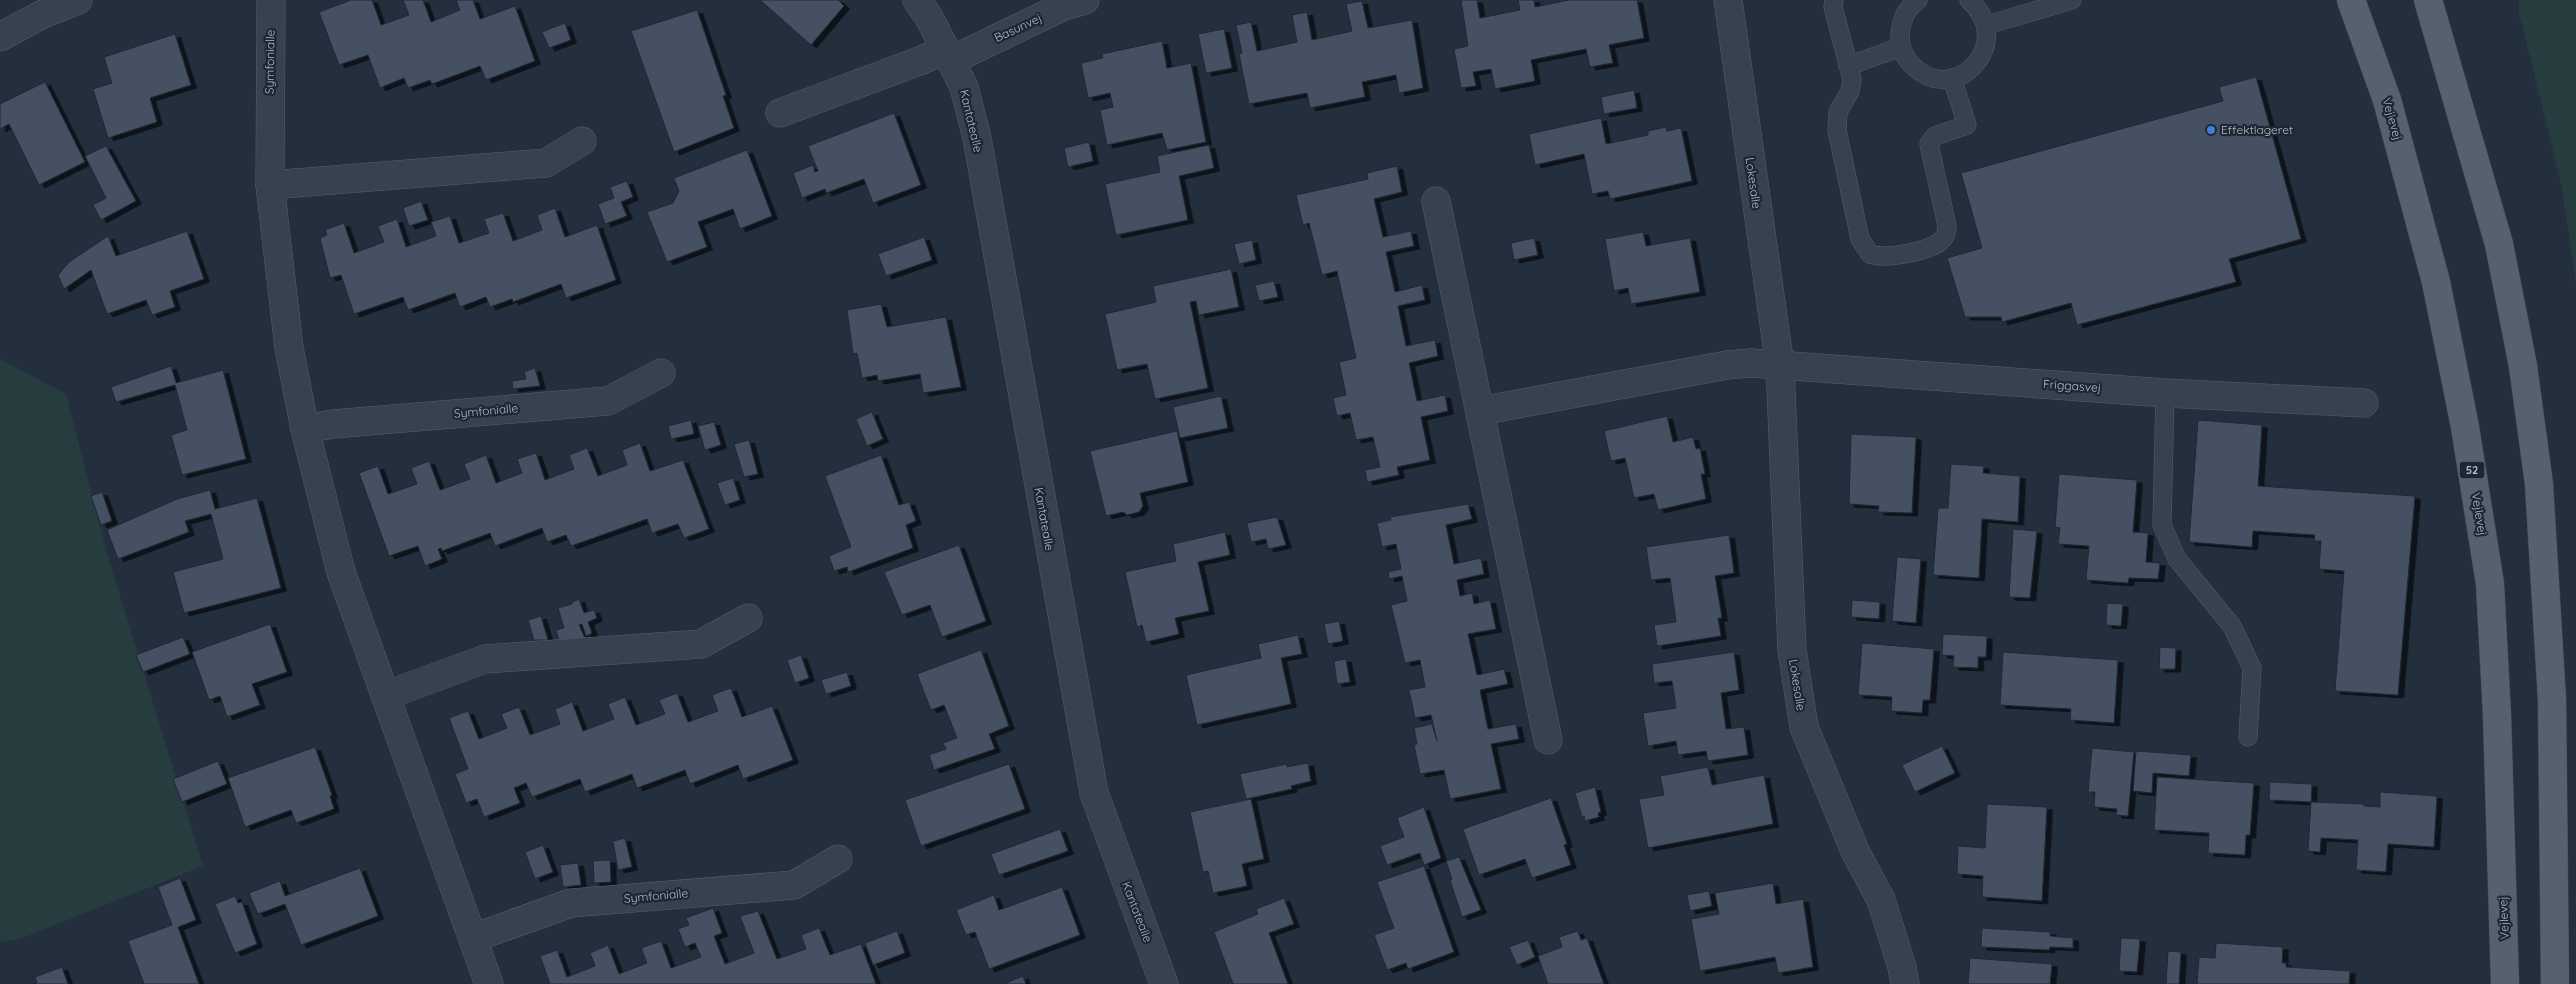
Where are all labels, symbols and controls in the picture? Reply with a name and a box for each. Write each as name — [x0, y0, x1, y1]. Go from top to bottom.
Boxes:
street label: Basunvej — [992, 10, 1044, 45]
street label: Symfonialle — [261, 29, 278, 94]
street label: Kantatealle — [957, 88, 986, 154]
street label: Vejlevej — [2379, 96, 2406, 142]
place label: Effektlageret — [2221, 122, 2293, 137]
marker: Effektlageret — [2205, 124, 2217, 136]
street label: Lokesalle — [1742, 156, 1765, 210]
street label: Friggasvej — [2043, 376, 2101, 395]
street label: Symfonialle — [453, 400, 519, 421]
road number: 52 — [2460, 462, 2484, 478]
street label: Kantatealle — [1032, 486, 1057, 552]
street label: Vejlevej — [2469, 491, 2490, 537]
street label: Lokesalle — [1786, 658, 1809, 712]
street label: Kantatealle — [1119, 879, 1156, 945]
street label: Symfonialle — [623, 885, 689, 906]
street label: Vejlevej — [2495, 896, 2512, 940]

